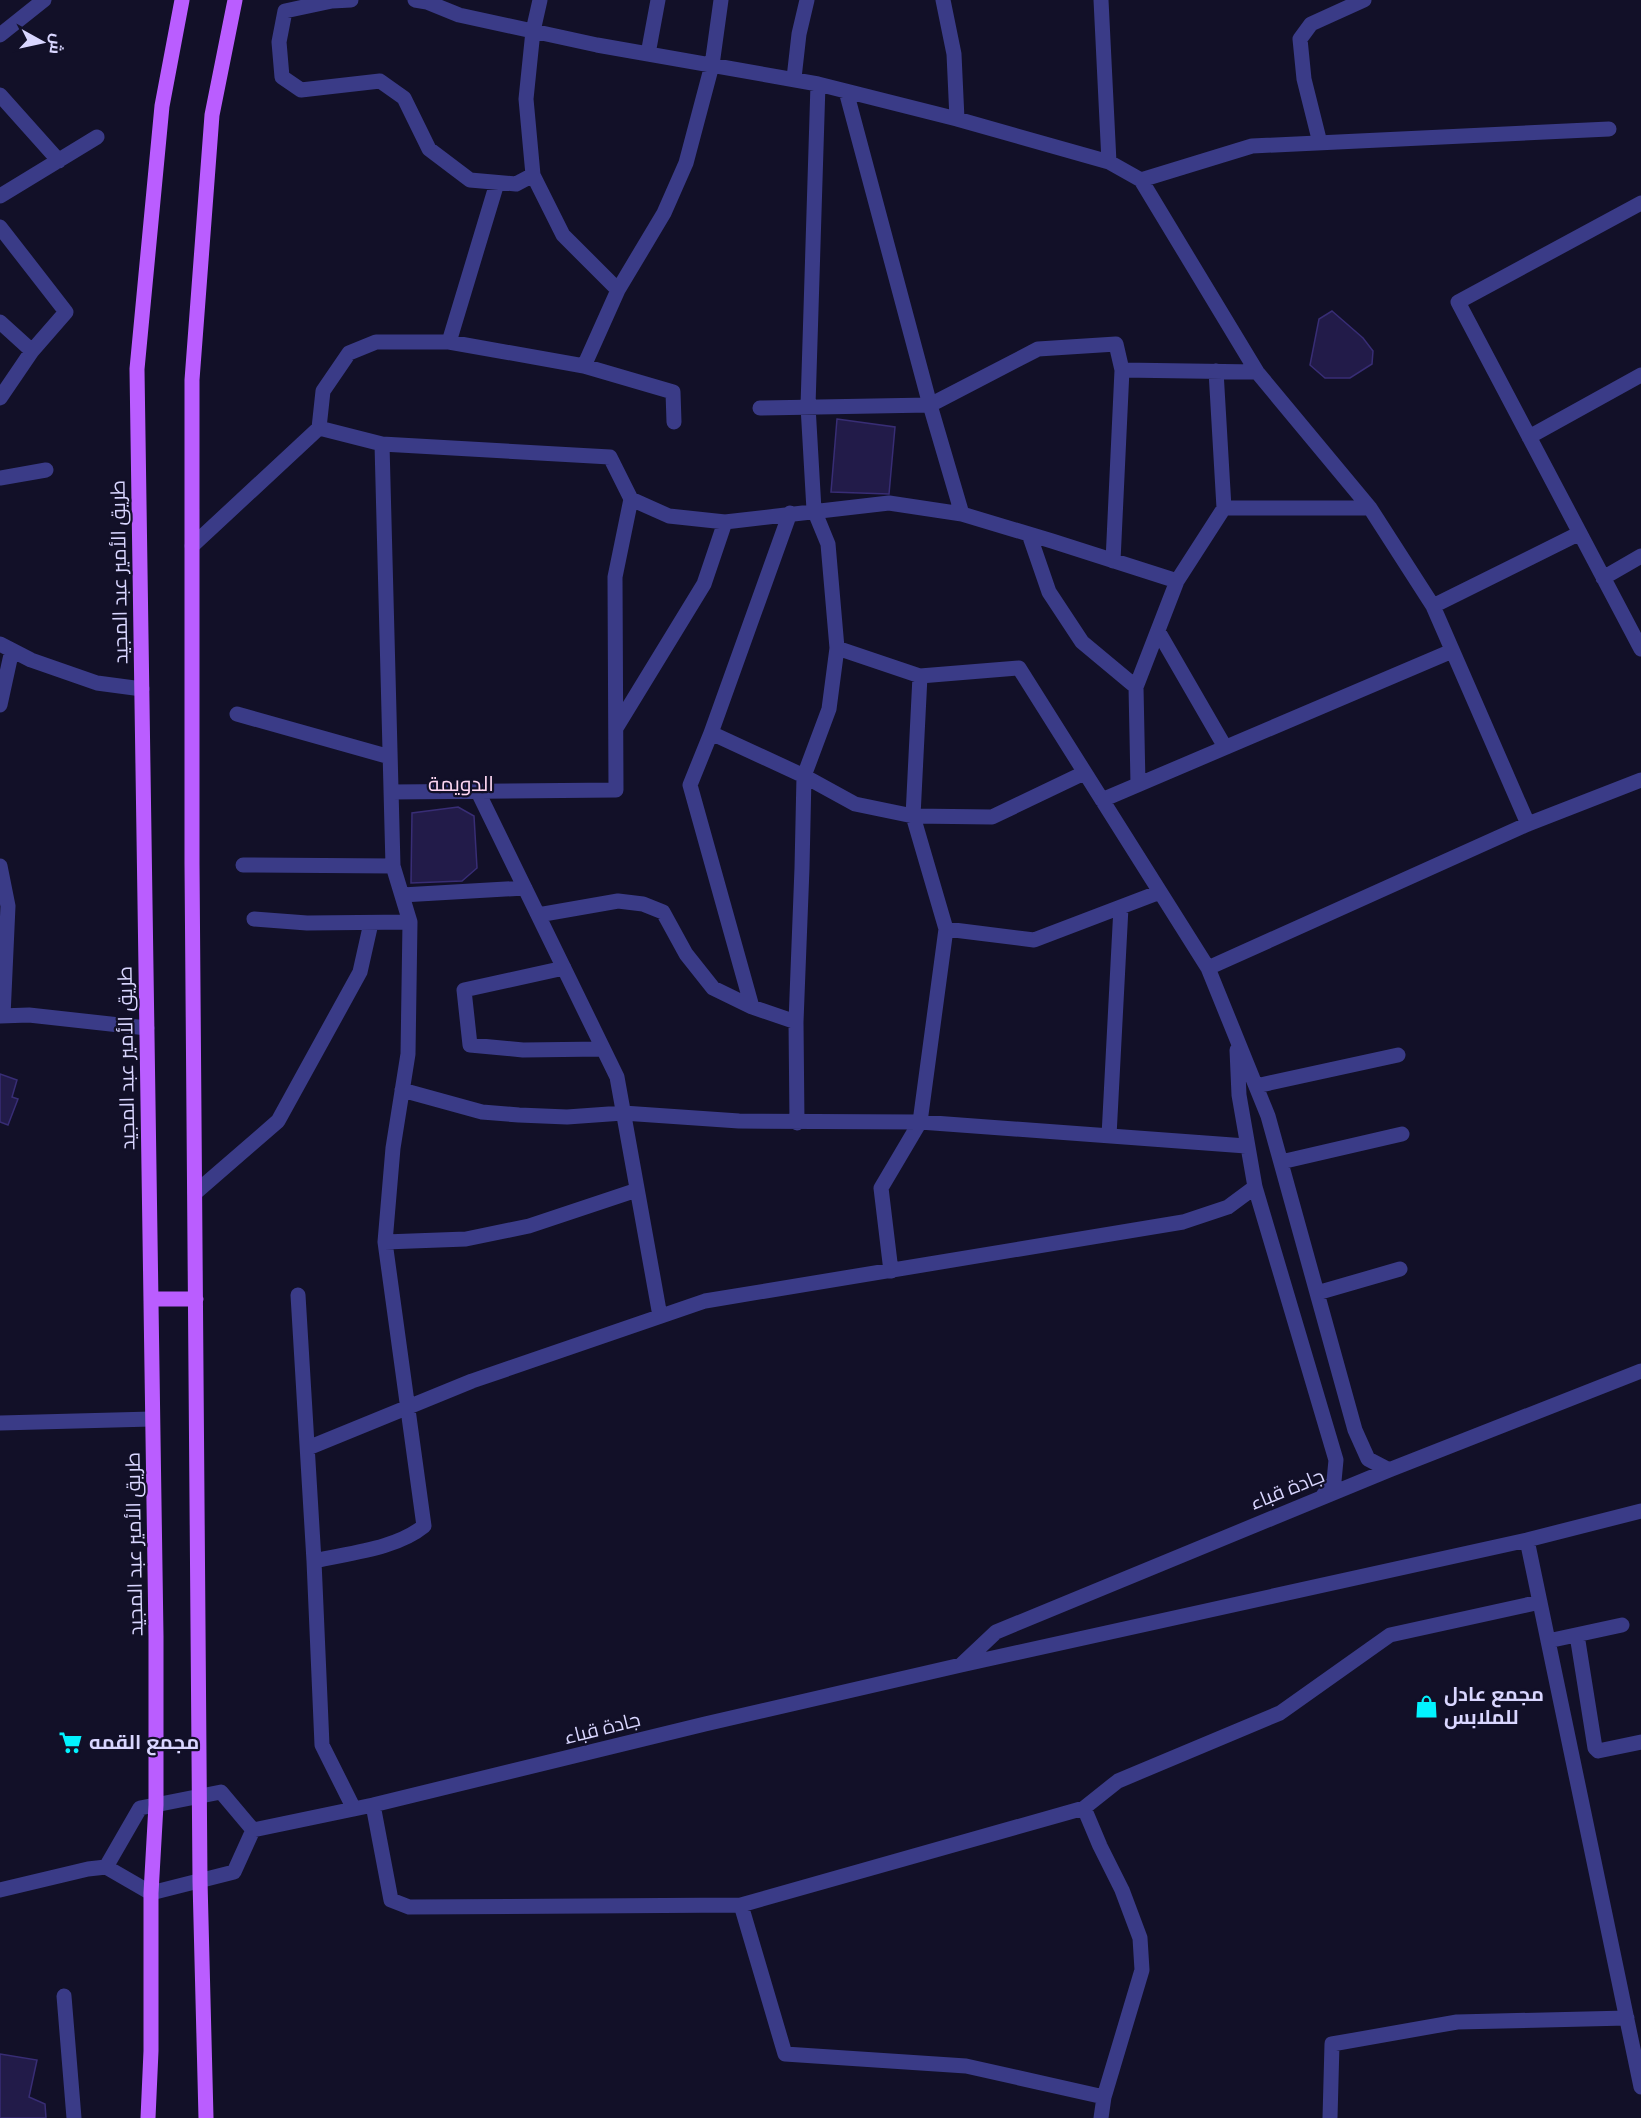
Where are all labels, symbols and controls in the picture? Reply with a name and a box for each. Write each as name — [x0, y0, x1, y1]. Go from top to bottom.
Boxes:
north arrow — [12, 12, 72, 72]
text: ش — [44, 32, 66, 55]
street label: طريق الأمير عبد المجيد — [106, 480, 136, 664]
district label: الدويمة — [428, 772, 494, 799]
street label: طريق الأمير عبد المجيد — [113, 966, 143, 1150]
street label: طريق الأمير عبد المجيد — [121, 1452, 151, 1636]
street label: جادة قباء — [1247, 1464, 1329, 1517]
place label: مجمع عادل للملابس — [1444, 1683, 1544, 1732]
shop icon: مجمع عادل للملابس — [1413, 1693, 1439, 1719]
street label: جادة قباء — [562, 1708, 643, 1752]
supermarket icon: مجمع القمه — [58, 1729, 84, 1755]
place label: مجمع القمه — [89, 1731, 199, 1757]

